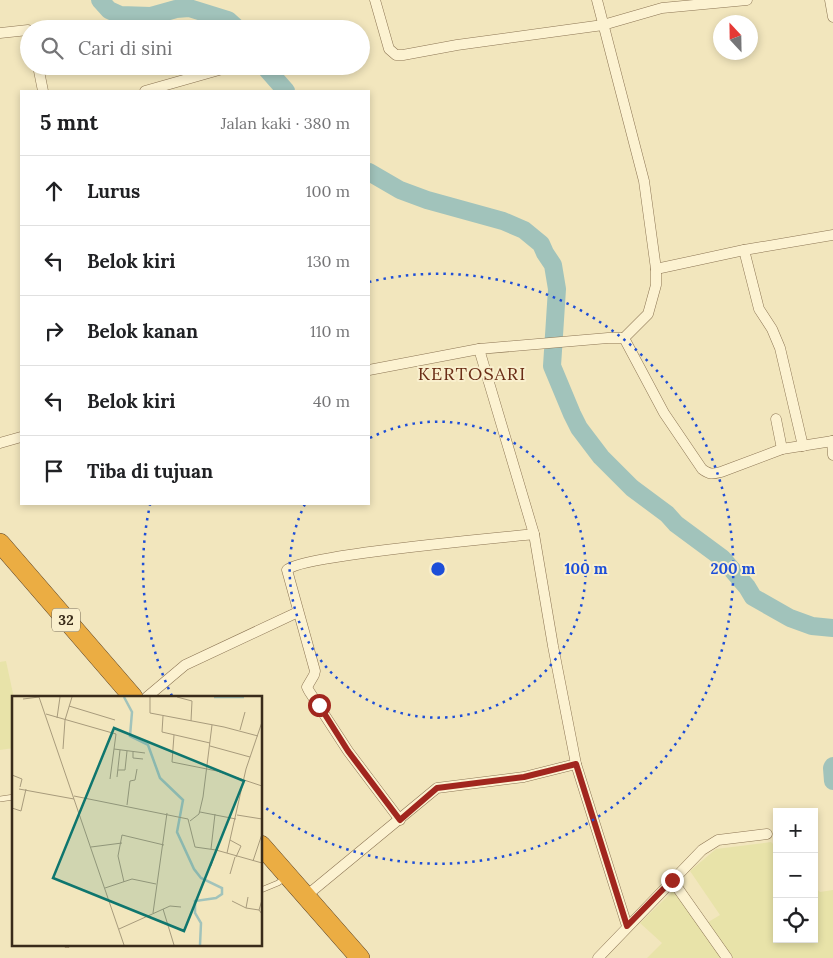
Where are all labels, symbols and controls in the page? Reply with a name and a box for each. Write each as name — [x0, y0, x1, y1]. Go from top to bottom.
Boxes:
north arrow — [713, 15, 758, 60]
search box — [20, 20, 370, 75]
icon: search — [38, 34, 66, 62]
text: Cari di sini — [78, 36, 172, 60]
text: 5 mnt — [40, 109, 98, 136]
text: Jalan kaki · 380 m — [221, 113, 350, 133]
icon: ahead — [40, 177, 68, 205]
text: Lurus — [87, 179, 140, 203]
text: 100 m — [306, 181, 350, 201]
icon: left — [40, 247, 68, 275]
text: Belok kiri — [87, 249, 176, 273]
text: 130 m — [307, 251, 350, 271]
icon: right — [40, 317, 68, 345]
text: Belok kanan — [87, 319, 198, 343]
text: 110 m — [310, 321, 350, 341]
district label: KERTOSARI — [418, 362, 526, 385]
icon: left — [40, 387, 68, 415]
text: Belok kiri — [87, 389, 176, 413]
text: 40 m — [313, 391, 350, 411]
icon: arrive — [40, 457, 68, 485]
text: Tiba di tujuan — [87, 459, 213, 483]
text: 100 m — [565, 559, 608, 578]
text: 200 m — [711, 559, 756, 578]
centre of rings — [429, 560, 447, 578]
road number: 32 — [52, 608, 80, 632]
route start — [308, 694, 331, 717]
inset map — [12, 696, 262, 946]
map controls — [773, 808, 818, 943]
button: + — [773, 808, 818, 853]
button: − — [773, 853, 818, 898]
route end — [661, 869, 684, 892]
button: locate — [773, 898, 818, 943]

